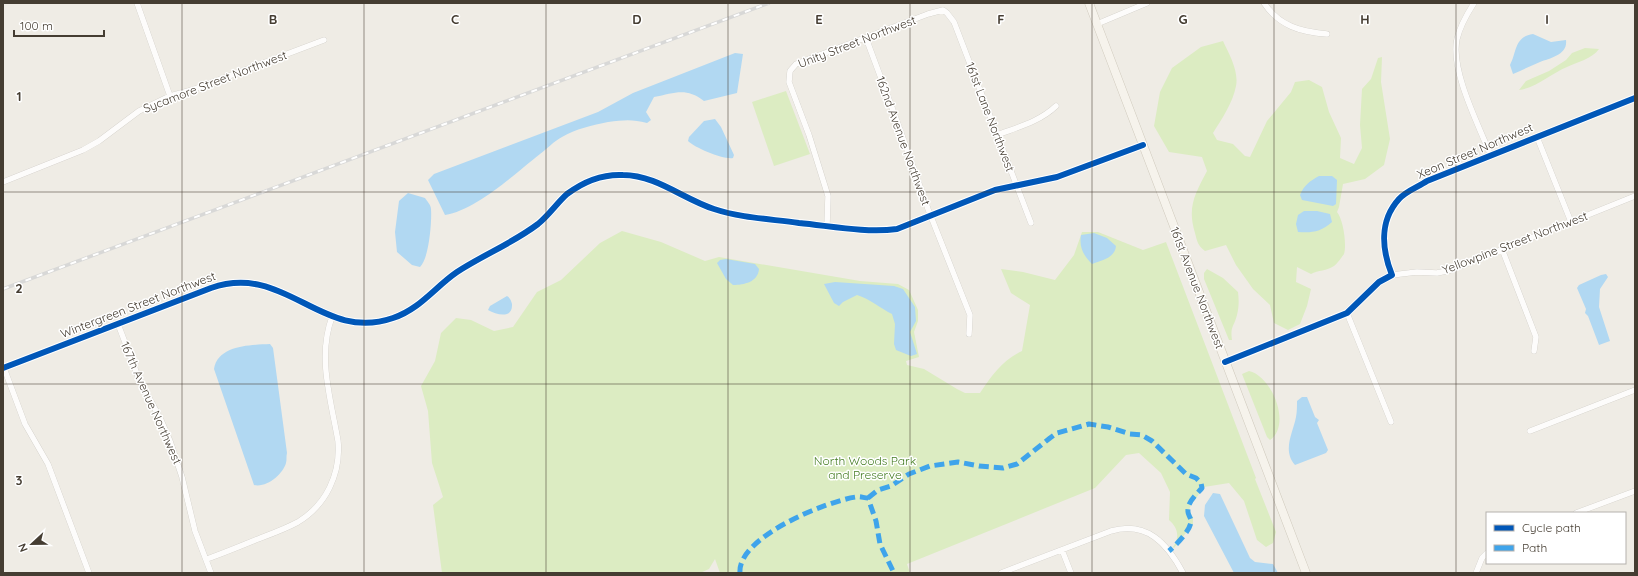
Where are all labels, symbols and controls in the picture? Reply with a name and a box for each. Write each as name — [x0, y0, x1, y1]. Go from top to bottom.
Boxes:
text: B — [269, 11, 277, 27]
text: C — [451, 11, 459, 27]
text: D — [632, 11, 642, 27]
text: E — [815, 11, 823, 27]
text: F — [997, 11, 1005, 27]
text: G — [1178, 11, 1188, 27]
text: H — [1360, 11, 1370, 27]
text: I — [1545, 11, 1549, 27]
scale bar — [14, 12, 104, 38]
street label: Unity Street Northwest — [796, 12, 918, 71]
text: 100 m — [20, 18, 53, 33]
street label: Sycamore Street Northwest — [141, 47, 289, 116]
street label: 161st Lane Northwest — [963, 60, 1018, 174]
street label: 162nd Avenue Northwest — [873, 74, 934, 207]
text: 1 — [16, 88, 22, 104]
street label: Xeon Street Northwest — [1415, 119, 1535, 182]
street label: Yellowpine Street Northwest — [1440, 208, 1590, 277]
street label: 161st Avenue Northwest — [1167, 225, 1228, 351]
street label: Wintergreen Street Northwest — [58, 268, 218, 341]
text: 2 — [15, 280, 23, 296]
street label: 167th Avenue Northwest — [118, 339, 185, 466]
park label: North Woods Park and Preserve — [814, 453, 916, 482]
text: 3 — [16, 472, 23, 488]
legend — [1486, 512, 1626, 564]
text: Cycle path — [1522, 520, 1581, 535]
north arrow — [12, 524, 52, 564]
text: Path — [1522, 540, 1547, 555]
text: N — [15, 541, 31, 554]

